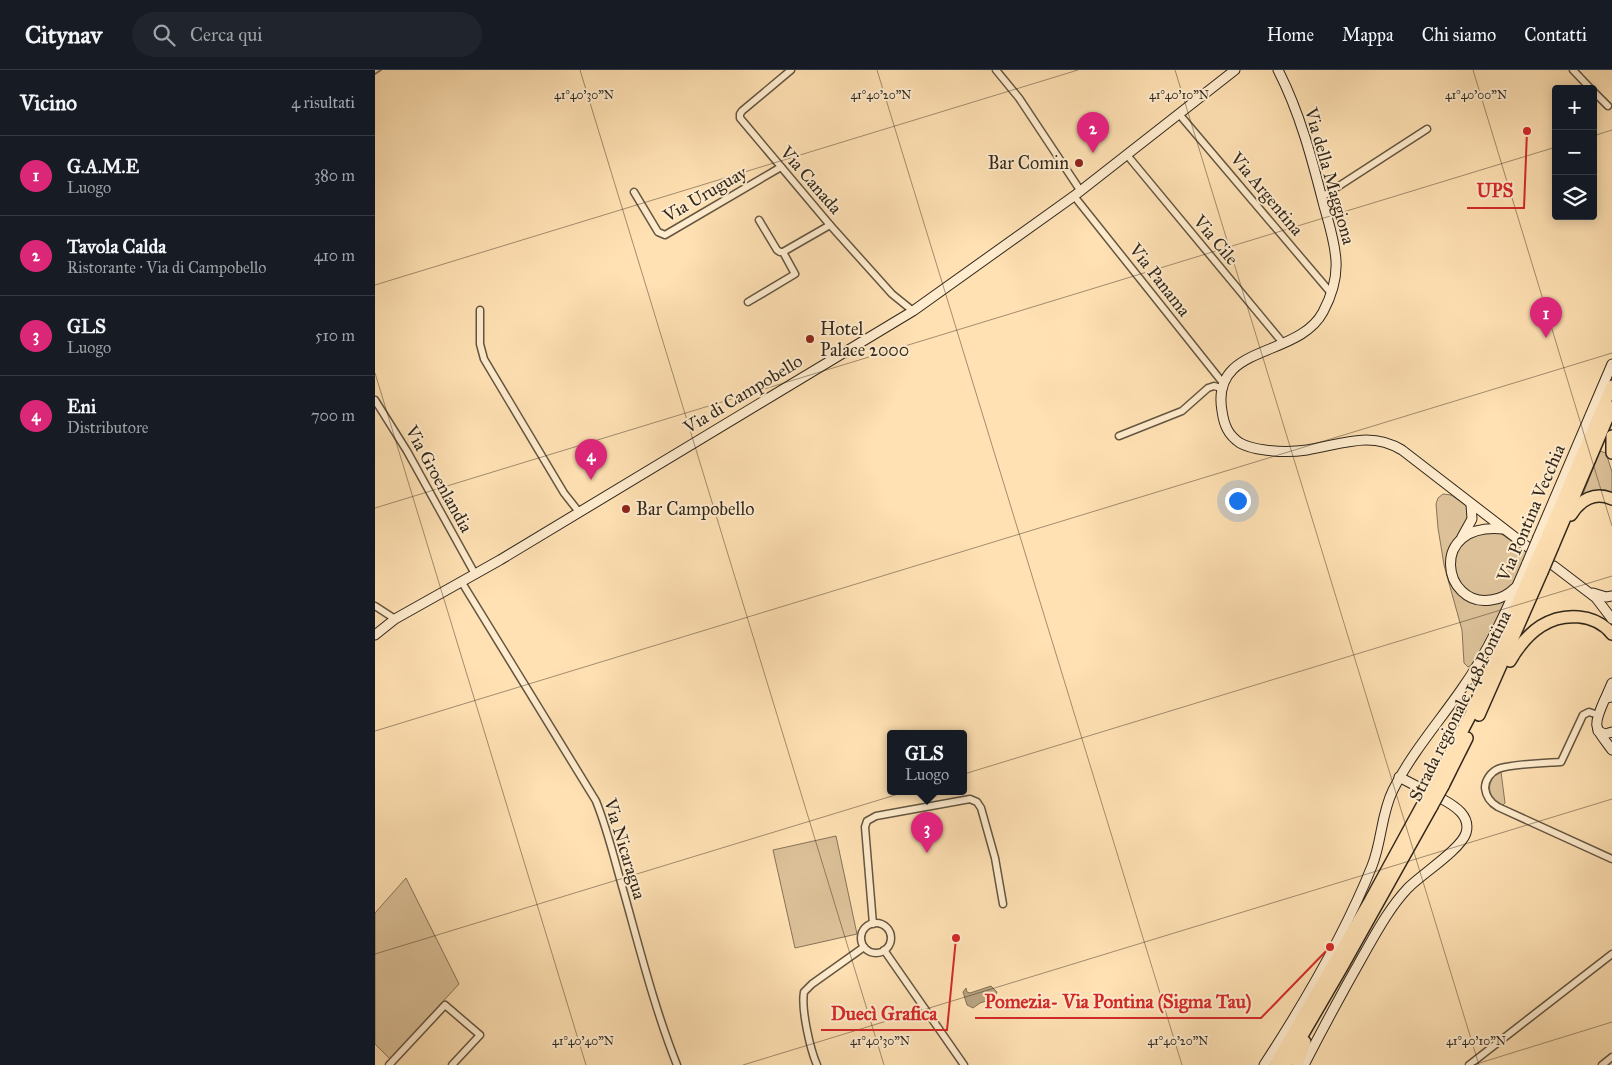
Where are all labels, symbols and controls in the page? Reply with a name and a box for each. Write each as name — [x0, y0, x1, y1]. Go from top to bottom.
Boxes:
search box — [132, 12, 482, 57]
text: Citynav — [25, 20, 102, 50]
icon: search — [150, 21, 178, 49]
text: Cerca qui — [190, 23, 263, 46]
text: Home — [1267, 24, 1314, 46]
text: Mappa — [1342, 24, 1394, 46]
text: Chi siamo — [1422, 24, 1496, 46]
text: Contatti — [1524, 24, 1587, 46]
map controls — [1552, 85, 1597, 220]
button: + — [1552, 85, 1597, 130]
text: 41°40'30"N — [554, 88, 614, 102]
text: 41°40'20"N — [850, 88, 912, 102]
text: 41°40'10"N — [1149, 88, 1209, 102]
text: 41°40'00"N — [1445, 88, 1507, 102]
text: Vicino — [20, 90, 77, 116]
text: 4 risultati — [291, 93, 355, 112]
street label: Via della Maggiona — [1299, 104, 1360, 247]
pin: 2 — [1077, 112, 1109, 153]
button: − — [1552, 130, 1597, 175]
street label: Via Canada — [775, 141, 847, 219]
street label: Via Argentina — [1224, 147, 1308, 241]
place label: Bar Comin — [988, 152, 1069, 174]
text: G.A.M.E — [67, 155, 139, 178]
marker: Bar Comin — [1073, 157, 1085, 169]
street label: Via Uruguay — [658, 161, 752, 228]
text: 1 — [33, 166, 39, 185]
text: 380 m — [314, 166, 355, 185]
callout: UPS — [1467, 174, 1524, 208]
button: layers — [1552, 175, 1597, 220]
text: Luogo — [67, 178, 111, 197]
text: UPS — [1477, 179, 1513, 202]
street label: Via Cile — [1188, 210, 1243, 269]
text: Tavola Calda — [67, 235, 166, 258]
street label: Via Panama — [1124, 238, 1196, 321]
text: 2 — [32, 246, 40, 265]
text: 410 m — [314, 246, 355, 265]
text: Ristorante · Via di Campobello — [67, 258, 266, 277]
pin: 1 — [1530, 297, 1562, 338]
text: GLS — [67, 315, 106, 338]
place label: Hotel Palace 2000 — [820, 318, 909, 361]
text: 3 — [33, 326, 39, 345]
text: 510 m — [315, 326, 355, 345]
marker: Hotel Palace 2000 — [804, 333, 816, 345]
text: Luogo — [67, 338, 111, 357]
street label: Via di Campobello — [679, 350, 807, 439]
text: Eni — [67, 395, 96, 418]
text: 4 — [32, 406, 40, 425]
text: 700 m — [311, 406, 355, 425]
text: Distributore — [67, 418, 148, 437]
street label: Via Groenlandia — [400, 421, 478, 537]
pin: 4 — [575, 439, 607, 480]
street label: Via Pontina Vecchia — [1492, 441, 1570, 586]
your location — [1225, 488, 1251, 514]
place label: Bar Campobello — [636, 498, 754, 520]
marker: Bar Campobello — [620, 503, 632, 515]
street label: Strada regionale 148 Pontina — [1404, 607, 1517, 805]
popup — [887, 730, 967, 795]
text: GLS — [905, 742, 944, 765]
text: Luogo — [905, 765, 949, 784]
street label: Via Nicaragua — [598, 795, 651, 903]
pin: 3 — [911, 812, 943, 853]
callout: Pomezia- Via Pontina (Sigma Tau) — [975, 984, 1261, 1018]
text: Pomezia- Via Pontina (Sigma Tau) — [985, 990, 1251, 1014]
callout: Duecì Grafica — [821, 996, 947, 1030]
text: Duecì Grafica — [831, 1002, 938, 1025]
text: 41°40'40"N — [552, 1034, 614, 1048]
text: 41°40'30"N — [850, 1034, 910, 1048]
text: 41°40'20"N — [1147, 1034, 1209, 1048]
text: 41°40'10"N — [1446, 1034, 1506, 1048]

